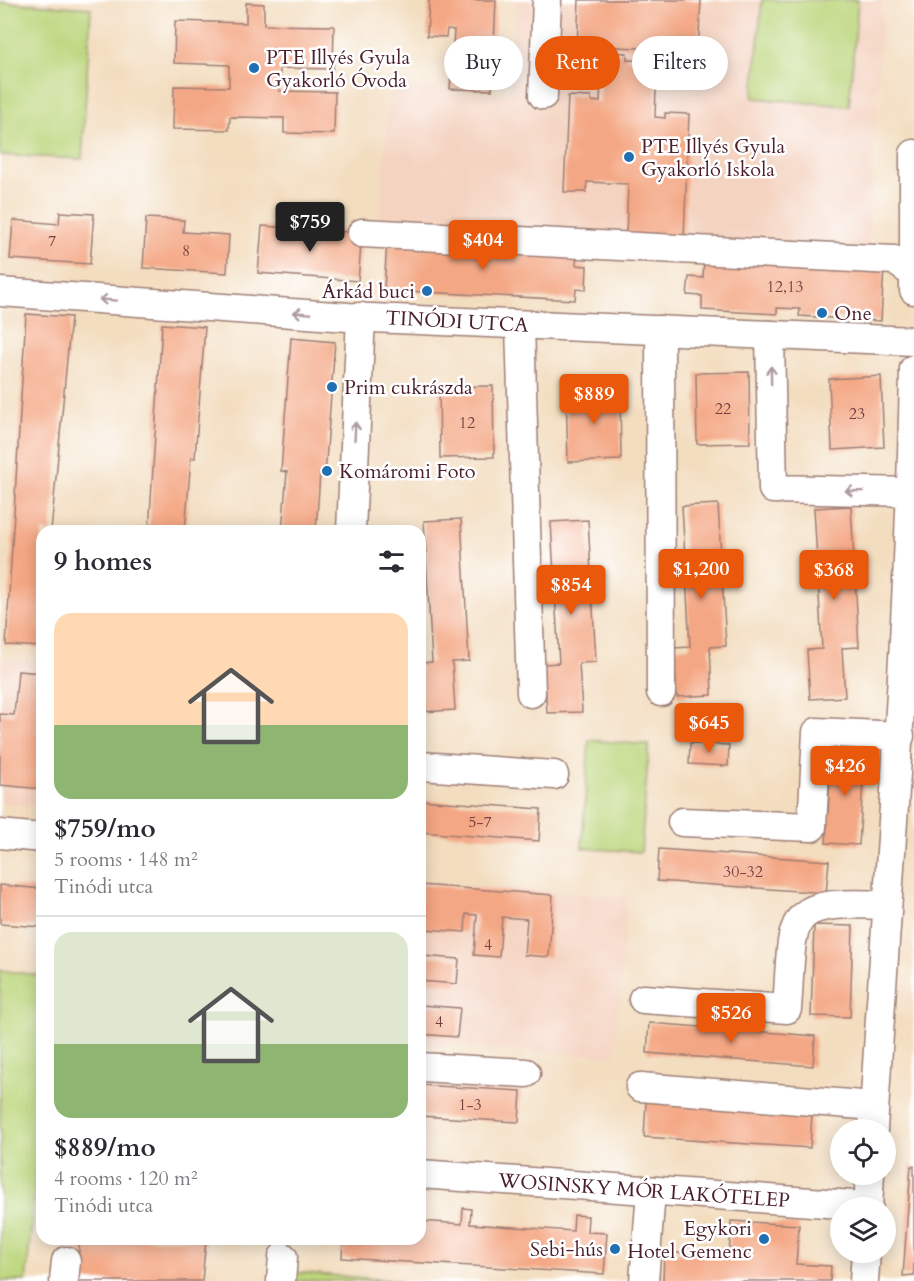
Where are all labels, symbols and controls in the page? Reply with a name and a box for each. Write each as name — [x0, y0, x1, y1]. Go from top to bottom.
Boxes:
chip: Buy — [444, 36, 523, 90]
chip: Rent — [535, 36, 620, 90]
chip: Filters — [632, 36, 728, 90]
place label: PTE Illyés Gyula Gyakorló Óvoda — [266, 44, 410, 94]
marker: PTE Illyés Gyula Gyakorló Óvoda — [247, 61, 261, 75]
place label: PTE Illyés Gyula Gyakorló Iskola — [641, 133, 785, 183]
marker: PTE Illyés Gyula Gyakorló Iskola — [622, 150, 636, 164]
pin: $759 — [274, 202, 346, 253]
text: $759 — [290, 208, 330, 235]
pin: $404 — [447, 220, 519, 271]
text: $404 — [463, 226, 503, 253]
house number: 7 — [48, 230, 56, 252]
house number: 8 — [182, 240, 190, 262]
house number: 12,13 — [767, 276, 803, 298]
place label: Árkád buci — [322, 278, 415, 305]
marker: Árkád buci — [420, 284, 434, 298]
one-way arrow — [98, 294, 118, 305]
place label: One — [834, 300, 872, 327]
street label: TINÓDI UTCA — [385, 304, 530, 339]
marker: One — [815, 306, 829, 320]
one-way arrow — [293, 308, 313, 319]
one-way arrow — [765, 366, 777, 386]
place label: Prim cukrászda — [344, 374, 473, 401]
pin: $889 — [558, 374, 630, 425]
marker: Prim cukrászda — [325, 380, 339, 394]
text: $889 — [574, 380, 614, 407]
house number: 22 — [715, 398, 731, 420]
house number: 23 — [849, 403, 865, 425]
house number: 12 — [459, 412, 475, 434]
one-way arrow — [350, 421, 361, 441]
place label: Komáromi Foto — [339, 458, 476, 485]
marker: Komáromi Foto — [320, 464, 334, 478]
one-way arrow — [844, 485, 864, 496]
text: 9 homes — [54, 544, 152, 579]
icon: filters — [375, 545, 408, 578]
pin: $1,200 — [652, 549, 750, 600]
pin: $368 — [798, 550, 870, 601]
text: $1,200 — [672, 555, 730, 582]
text: $368 — [814, 556, 854, 583]
pin: $854 — [535, 565, 607, 616]
text: $854 — [551, 571, 591, 598]
icon: home — [177, 652, 285, 760]
pin: $645 — [673, 703, 745, 754]
text: $645 — [689, 709, 729, 736]
pin: $426 — [809, 746, 881, 797]
text: $426 — [825, 752, 865, 779]
text: $759/mo — [54, 811, 156, 846]
house number: 5-7 — [468, 811, 492, 833]
text: 5 rooms · 148 m² — [54, 846, 198, 873]
house number: 30-32 — [723, 861, 763, 883]
text: Tinódi utca — [54, 873, 153, 900]
house number: 4 — [484, 934, 492, 956]
icon: home — [177, 971, 285, 1079]
pin: $526 — [695, 993, 767, 1044]
text: $526 — [711, 999, 751, 1026]
house number: 4 — [435, 1011, 443, 1033]
house number: 1-3 — [458, 1094, 482, 1116]
map controls — [830, 1119, 896, 1263]
button: locate — [830, 1119, 896, 1185]
text: $889/mo — [54, 1130, 156, 1165]
text: 4 rooms · 120 m² — [54, 1165, 198, 1192]
street label: WOSINSKY MÓR LAKÓTELEP — [496, 1167, 791, 1214]
text: Tinódi utca — [54, 1192, 153, 1219]
button: layers — [830, 1197, 896, 1263]
place label: Egykori Hotel Gemenc — [627, 1215, 752, 1265]
marker: Egykori Hotel Gemenc — [757, 1232, 771, 1246]
place label: Sebi-hús — [530, 1236, 603, 1263]
marker: Sebi-hús — [608, 1242, 622, 1256]

